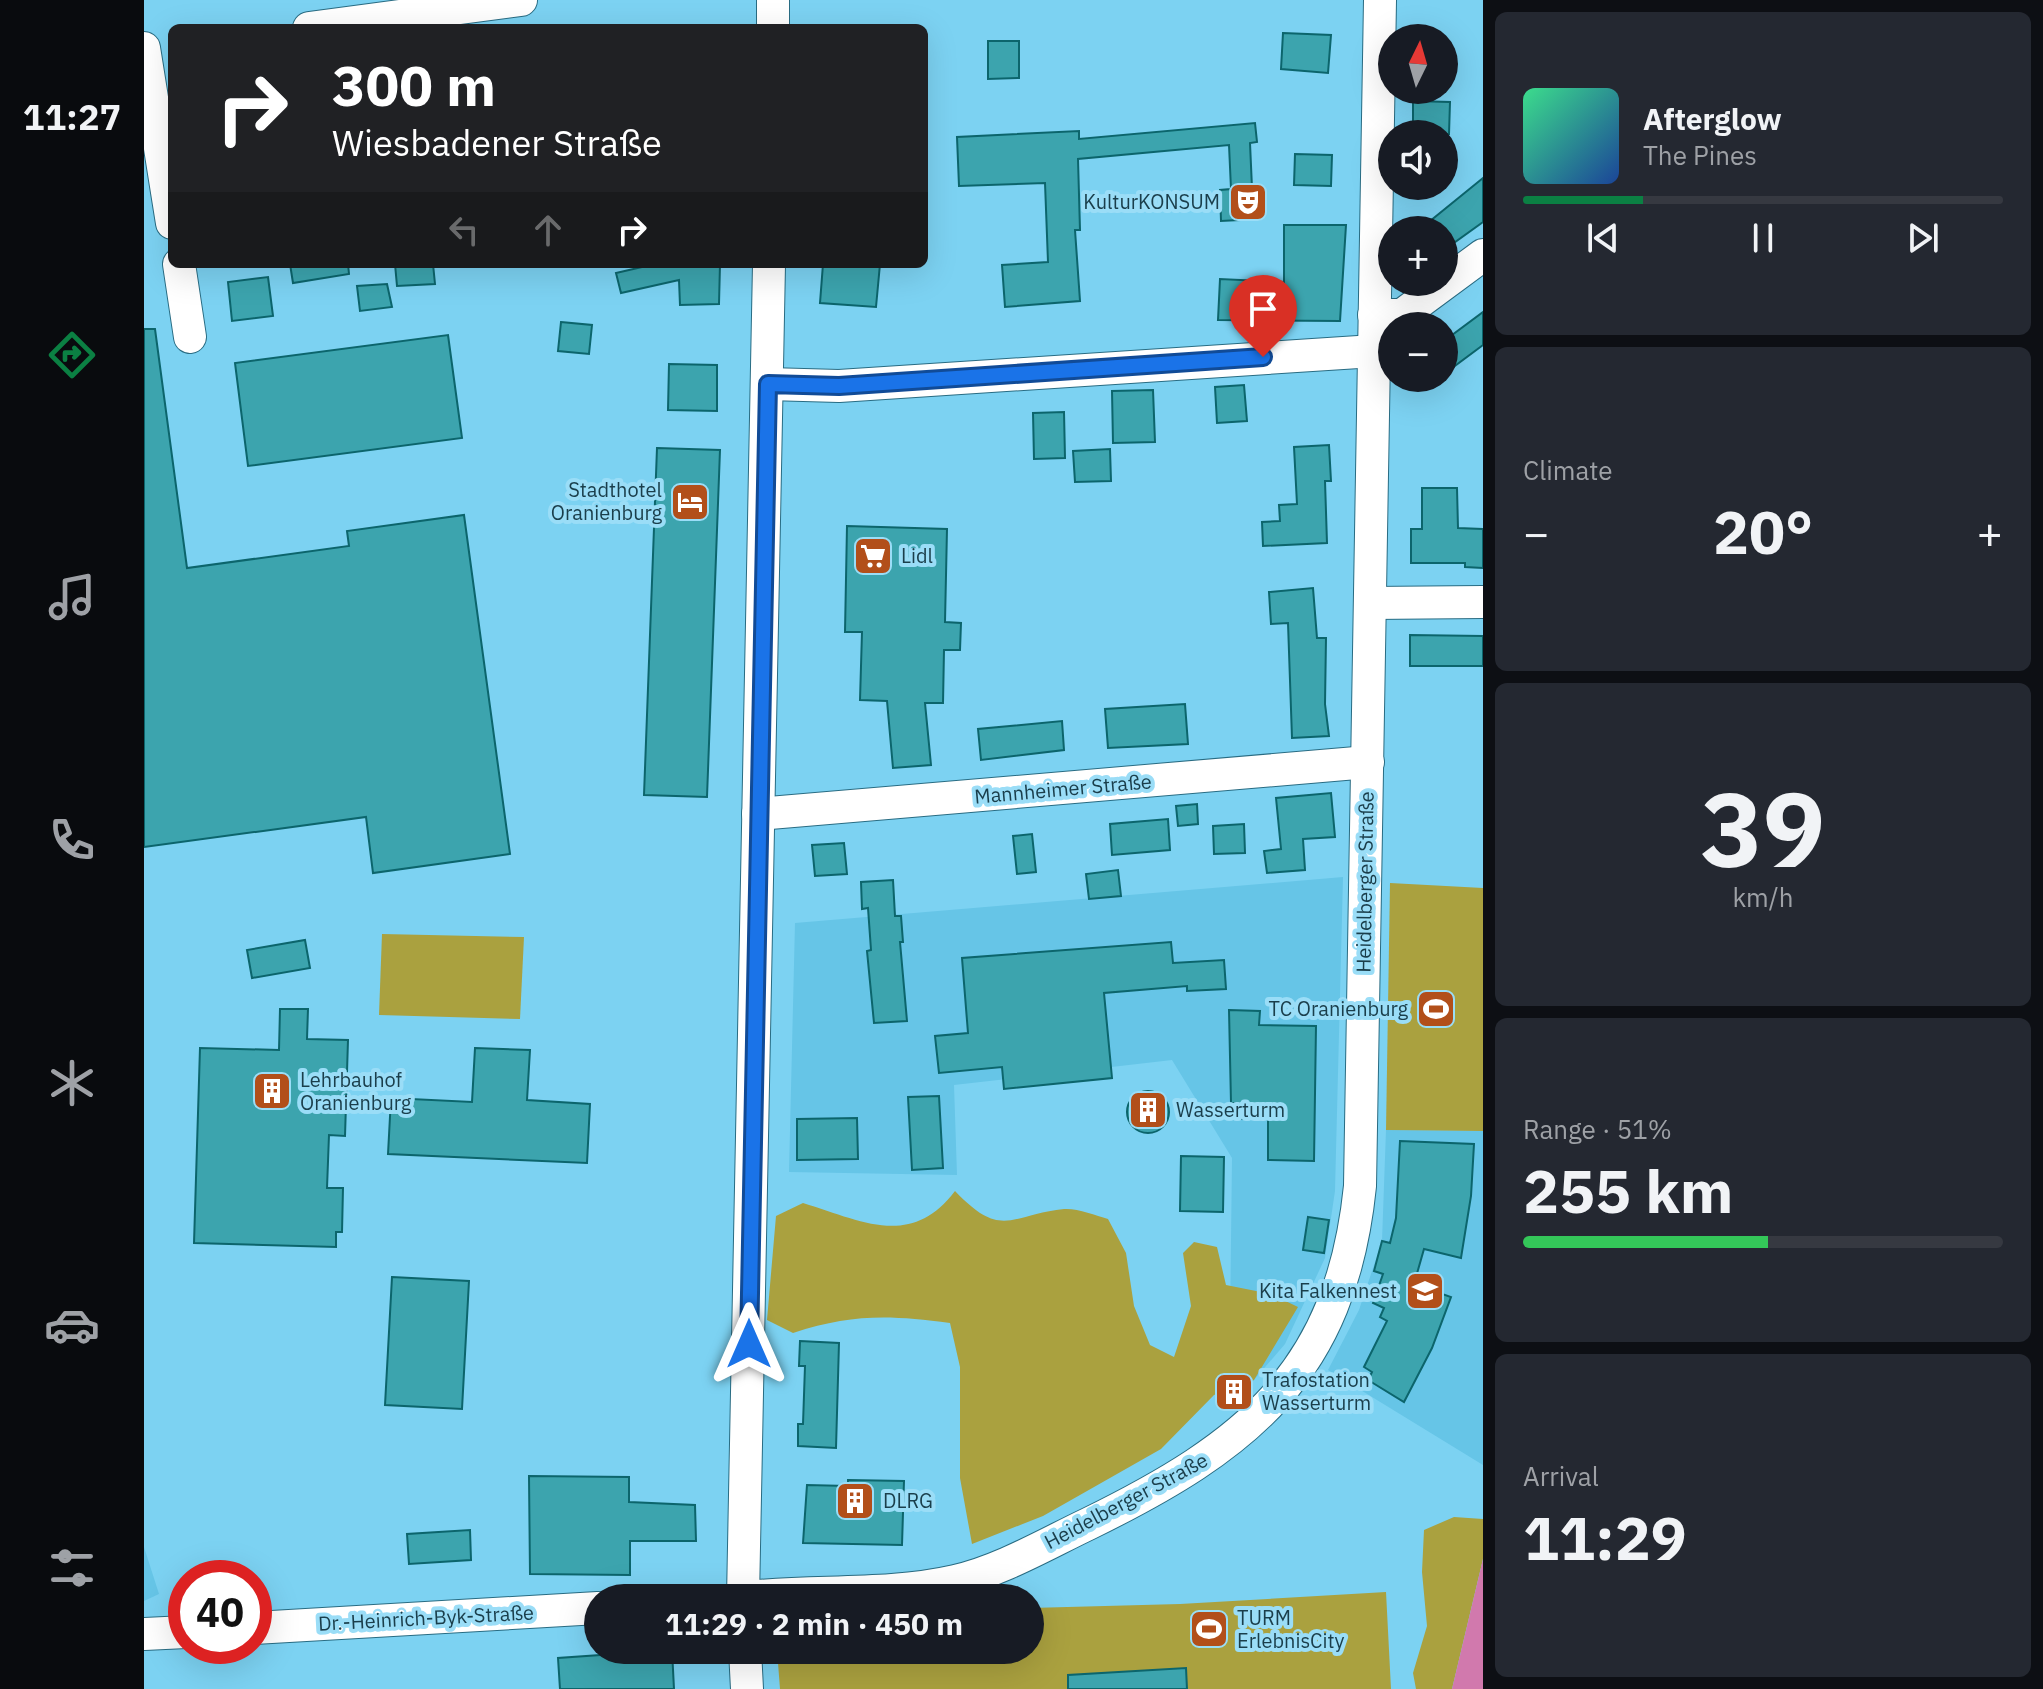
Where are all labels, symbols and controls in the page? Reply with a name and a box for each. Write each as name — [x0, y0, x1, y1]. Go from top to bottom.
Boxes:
north arrow — [1378, 24, 1458, 104]
map controls — [1378, 24, 1458, 392]
text: 300 m — [332, 49, 496, 121]
icon: right — [200, 56, 304, 160]
text: 11:27 — [23, 93, 121, 140]
text: Afterglow — [1643, 99, 1782, 138]
text: Wiesbadener Straße — [332, 119, 662, 166]
button: sound — [1378, 120, 1458, 200]
text: The Pines — [1643, 138, 1757, 172]
theatre icon: KulturKONSUM — [1227, 181, 1269, 223]
place label: KulturKONSUM — [1083, 188, 1220, 215]
icon: left — [442, 208, 486, 252]
icon: ahead — [526, 208, 570, 252]
icon: right — [610, 208, 654, 252]
button: + — [1378, 216, 1458, 296]
icon: previous — [1581, 216, 1625, 260]
icon: pause — [1741, 216, 1785, 260]
icon: next — [1901, 216, 1945, 260]
pin — [1229, 275, 1297, 357]
icon: arrive — [1241, 287, 1285, 331]
button: − — [1378, 312, 1458, 392]
icon: directions — [44, 327, 100, 383]
text: Climate — [1523, 453, 1613, 487]
place label: Stadthotel Oranienburg — [551, 476, 662, 526]
hotel icon: Stadthotel Oranienburg — [669, 481, 711, 523]
text: 20° — [1713, 492, 1813, 571]
text: − — [1523, 504, 1549, 561]
text: + — [1977, 504, 2003, 561]
supermarket icon: Lidl — [852, 535, 894, 577]
place label: Lidl — [901, 542, 933, 569]
icon: music — [44, 569, 100, 625]
text: 39 — [1701, 760, 1825, 896]
street label: Mannheimer Straße — [973, 767, 1153, 810]
street label: Heidelberger Straße — [1349, 791, 1380, 973]
icon: phone — [44, 812, 100, 868]
text: km/h — [1732, 880, 1794, 914]
sports icon: TC Oranienburg — [1415, 988, 1457, 1030]
place label: TC Oranienburg — [1269, 995, 1408, 1022]
icon: climate — [44, 1055, 100, 1111]
place label: Lehrbauhof Oranienburg — [300, 1066, 412, 1116]
building icon: Lehrbauhof Oranienburg — [251, 1070, 293, 1112]
building icon: Wasserturm — [1127, 1089, 1169, 1131]
place label: Wasserturm — [1176, 1096, 1285, 1123]
text: Range · 51% — [1523, 1112, 1672, 1146]
text: 255 km — [1523, 1151, 1733, 1230]
school or university icon: Kita Falkennest — [1404, 1270, 1446, 1312]
place label: Kita Falkennest — [1259, 1277, 1397, 1304]
icon: car — [44, 1297, 100, 1353]
position arrow — [707, 1302, 791, 1386]
place label: Trafostation Wasserturm — [1262, 1366, 1371, 1416]
building icon: Trafostation Wasserturm — [1213, 1371, 1255, 1413]
street label: Heidelberger Straße — [1039, 1446, 1212, 1555]
text: Arrival — [1523, 1459, 1599, 1493]
building icon: DLRG — [834, 1480, 876, 1522]
place label: DLRG — [883, 1487, 933, 1514]
text: 11:29 — [1523, 1498, 1687, 1577]
icon: filters — [44, 1540, 100, 1596]
speed limit sign: 40 — [168, 1560, 272, 1664]
street label: Dr.-Heinrich-Byk-Straße — [317, 1598, 535, 1637]
text: 11:29 · 2 min · 450 m — [665, 1604, 963, 1643]
place label: TURM ErlebnisCity — [1237, 1604, 1345, 1654]
sports icon: TURM ErlebnisCity — [1188, 1608, 1230, 1650]

